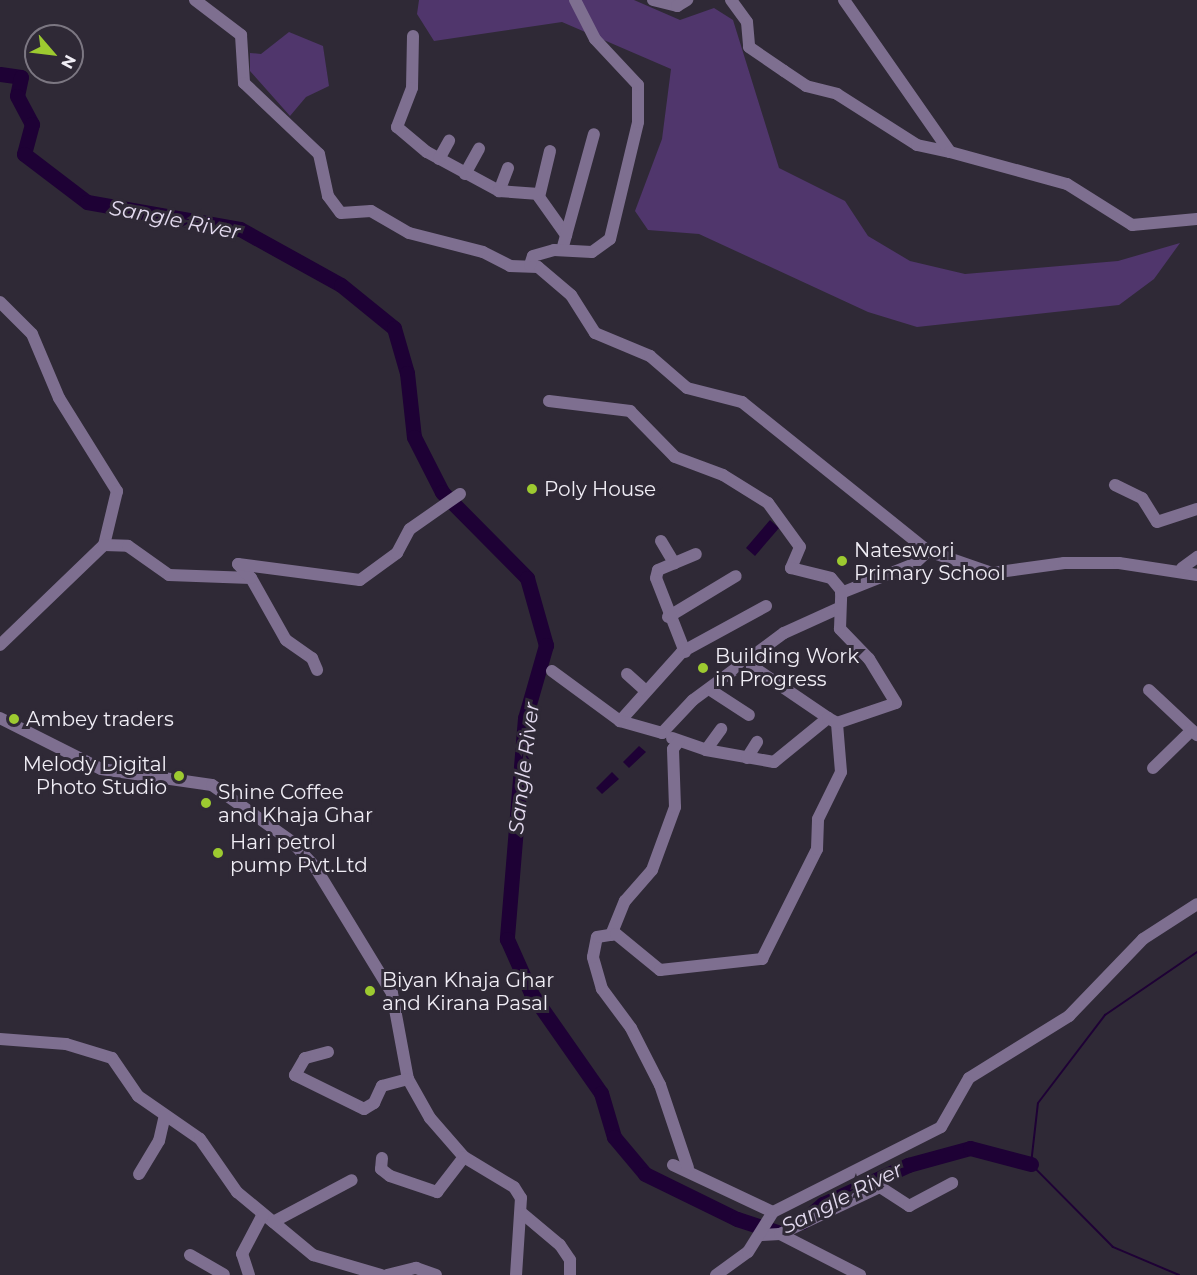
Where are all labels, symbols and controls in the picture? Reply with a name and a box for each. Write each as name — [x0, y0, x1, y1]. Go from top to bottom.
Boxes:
north arrow — [24, 24, 84, 84]
text: N — [57, 52, 80, 72]
water label: Sangle River — [108, 195, 242, 245]
place label: Poly House — [544, 477, 656, 501]
marker: Poly House — [525, 482, 539, 496]
place label: Nateswori Primary School — [854, 538, 1006, 585]
marker: Nateswori Primary School — [835, 554, 849, 568]
place label: Building Work in Progress — [715, 644, 859, 691]
marker: Building Work in Progress — [696, 661, 710, 675]
water label: Sangle River — [503, 701, 545, 835]
place label: Ambey traders — [26, 707, 174, 731]
marker: Ambey traders — [7, 712, 21, 726]
place label: Melody Digital Photo Studio — [23, 752, 167, 799]
marker: Melody Digital Photo Studio — [172, 769, 186, 783]
place label: Shine Coffee and Khaja Ghar — [218, 780, 373, 827]
marker: Shine Coffee and Khaja Ghar — [199, 796, 213, 810]
place label: Hari petrol pump Pvt.Ltd — [230, 830, 368, 877]
marker: Hari petrol pump Pvt.Ltd — [211, 846, 225, 860]
place label: Biyan Khaja Ghar and Kirana Pasal — [382, 968, 554, 1015]
marker: Biyan Khaja Ghar and Kirana Pasal — [363, 984, 377, 998]
water label: Sangle River — [777, 1157, 907, 1239]

